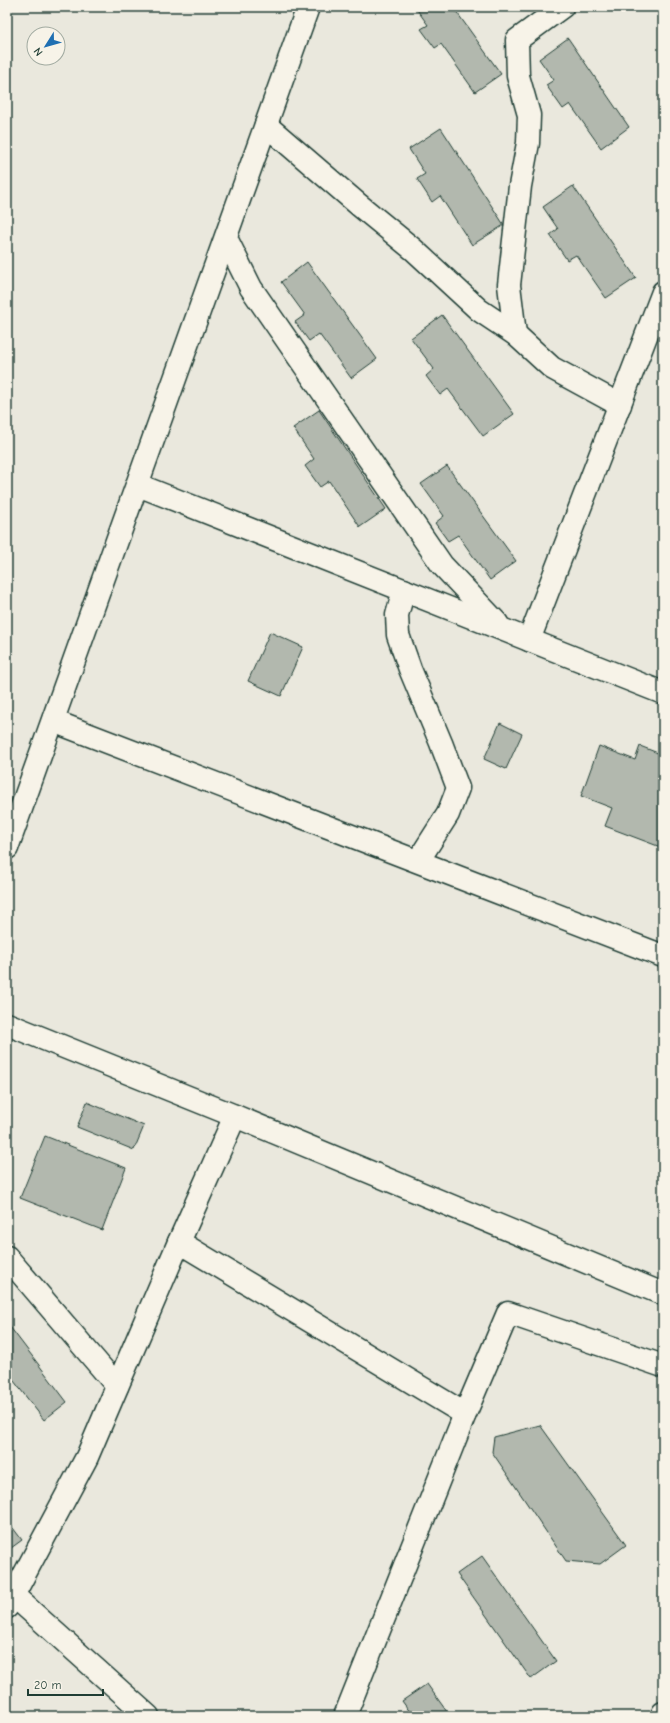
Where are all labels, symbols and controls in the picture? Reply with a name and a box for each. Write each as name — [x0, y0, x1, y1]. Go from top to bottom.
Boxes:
north arrow — [26, 26, 66, 66]
text: N — [31, 45, 46, 58]
scale bar — [28, 1671, 103, 1697]
text: 20 m — [34, 1678, 62, 1692]

